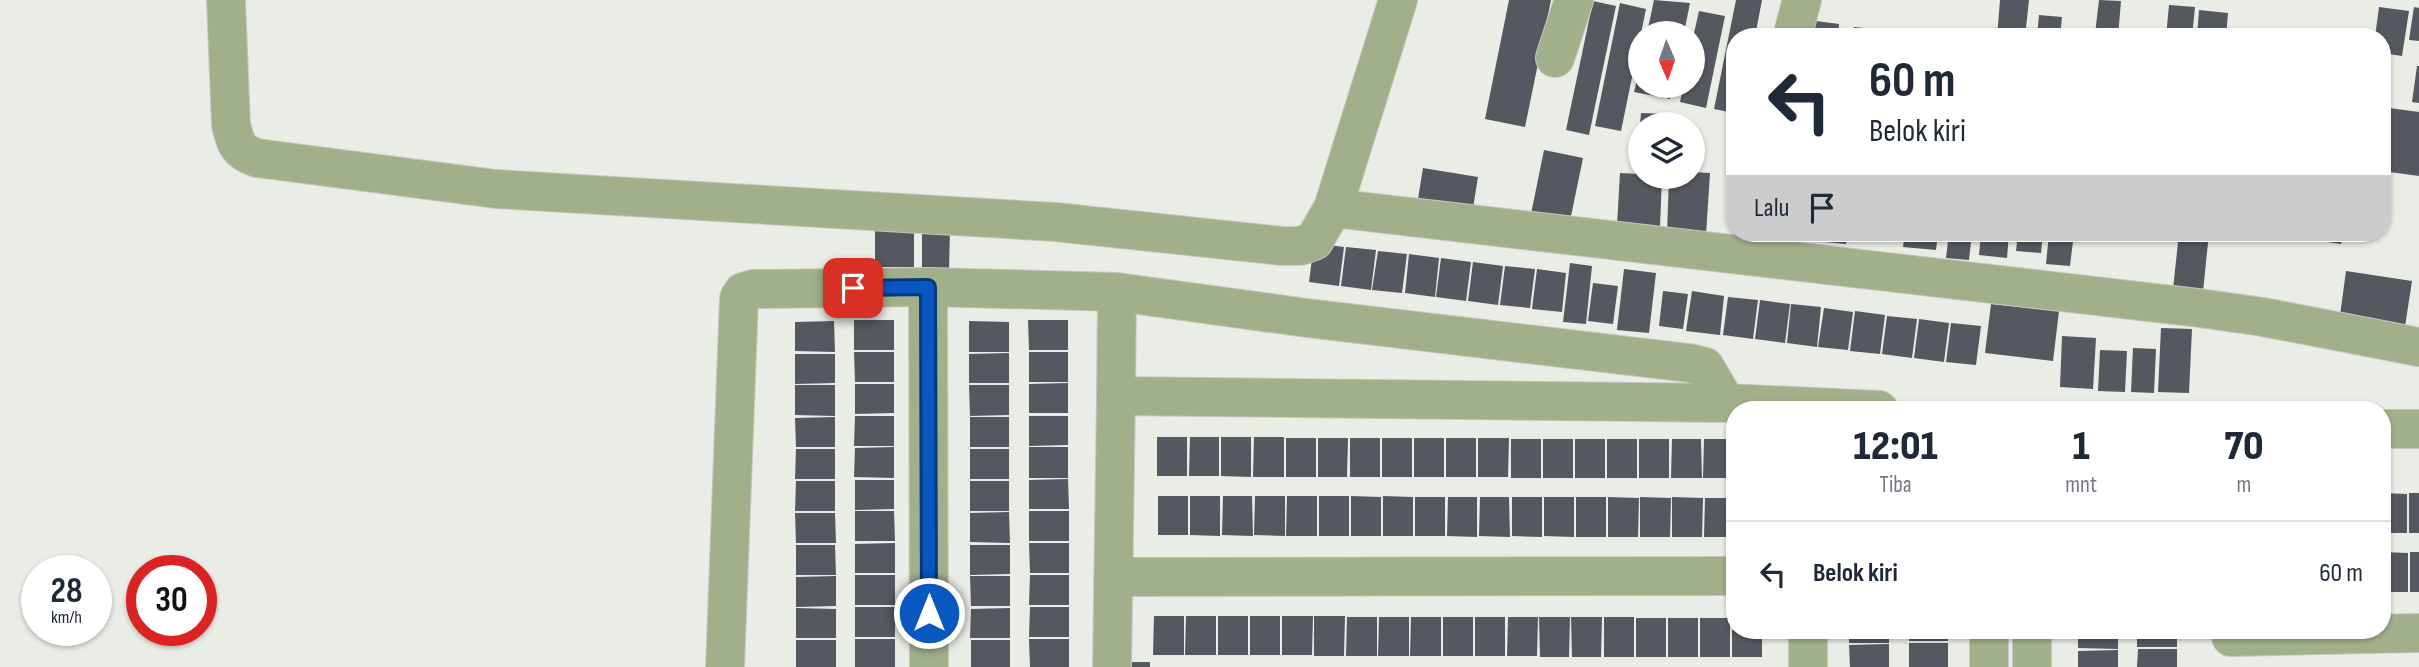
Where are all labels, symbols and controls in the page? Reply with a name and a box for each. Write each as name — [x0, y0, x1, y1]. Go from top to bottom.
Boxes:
north arrow — [1628, 21, 1704, 98]
map controls — [1628, 21, 1705, 189]
text: 60 m — [1869, 52, 1956, 111]
icon: left — [1754, 56, 1845, 147]
button: layers — [1628, 112, 1705, 189]
text: Belok kiri — [1869, 112, 1966, 151]
icon: arrive — [1803, 189, 1841, 227]
text: Lalu — [1754, 193, 1789, 224]
pin — [823, 258, 883, 318]
icon: arrive — [834, 269, 872, 307]
text: 12:01 — [1853, 421, 1938, 472]
text: 1 — [2072, 421, 2090, 472]
text: 70 — [2224, 421, 2264, 472]
text: Tiba — [1880, 471, 1912, 499]
text: mnt — [2065, 471, 2097, 499]
text: m — [2237, 471, 2251, 499]
speed limit sign: 30 — [126, 555, 217, 646]
icon: left — [1754, 555, 1792, 593]
text: Belok kiri — [1813, 558, 1898, 589]
text: 60 m — [2319, 558, 2363, 589]
text: 28 — [51, 570, 82, 613]
position arrow — [892, 576, 966, 650]
text: km/h — [51, 607, 82, 628]

